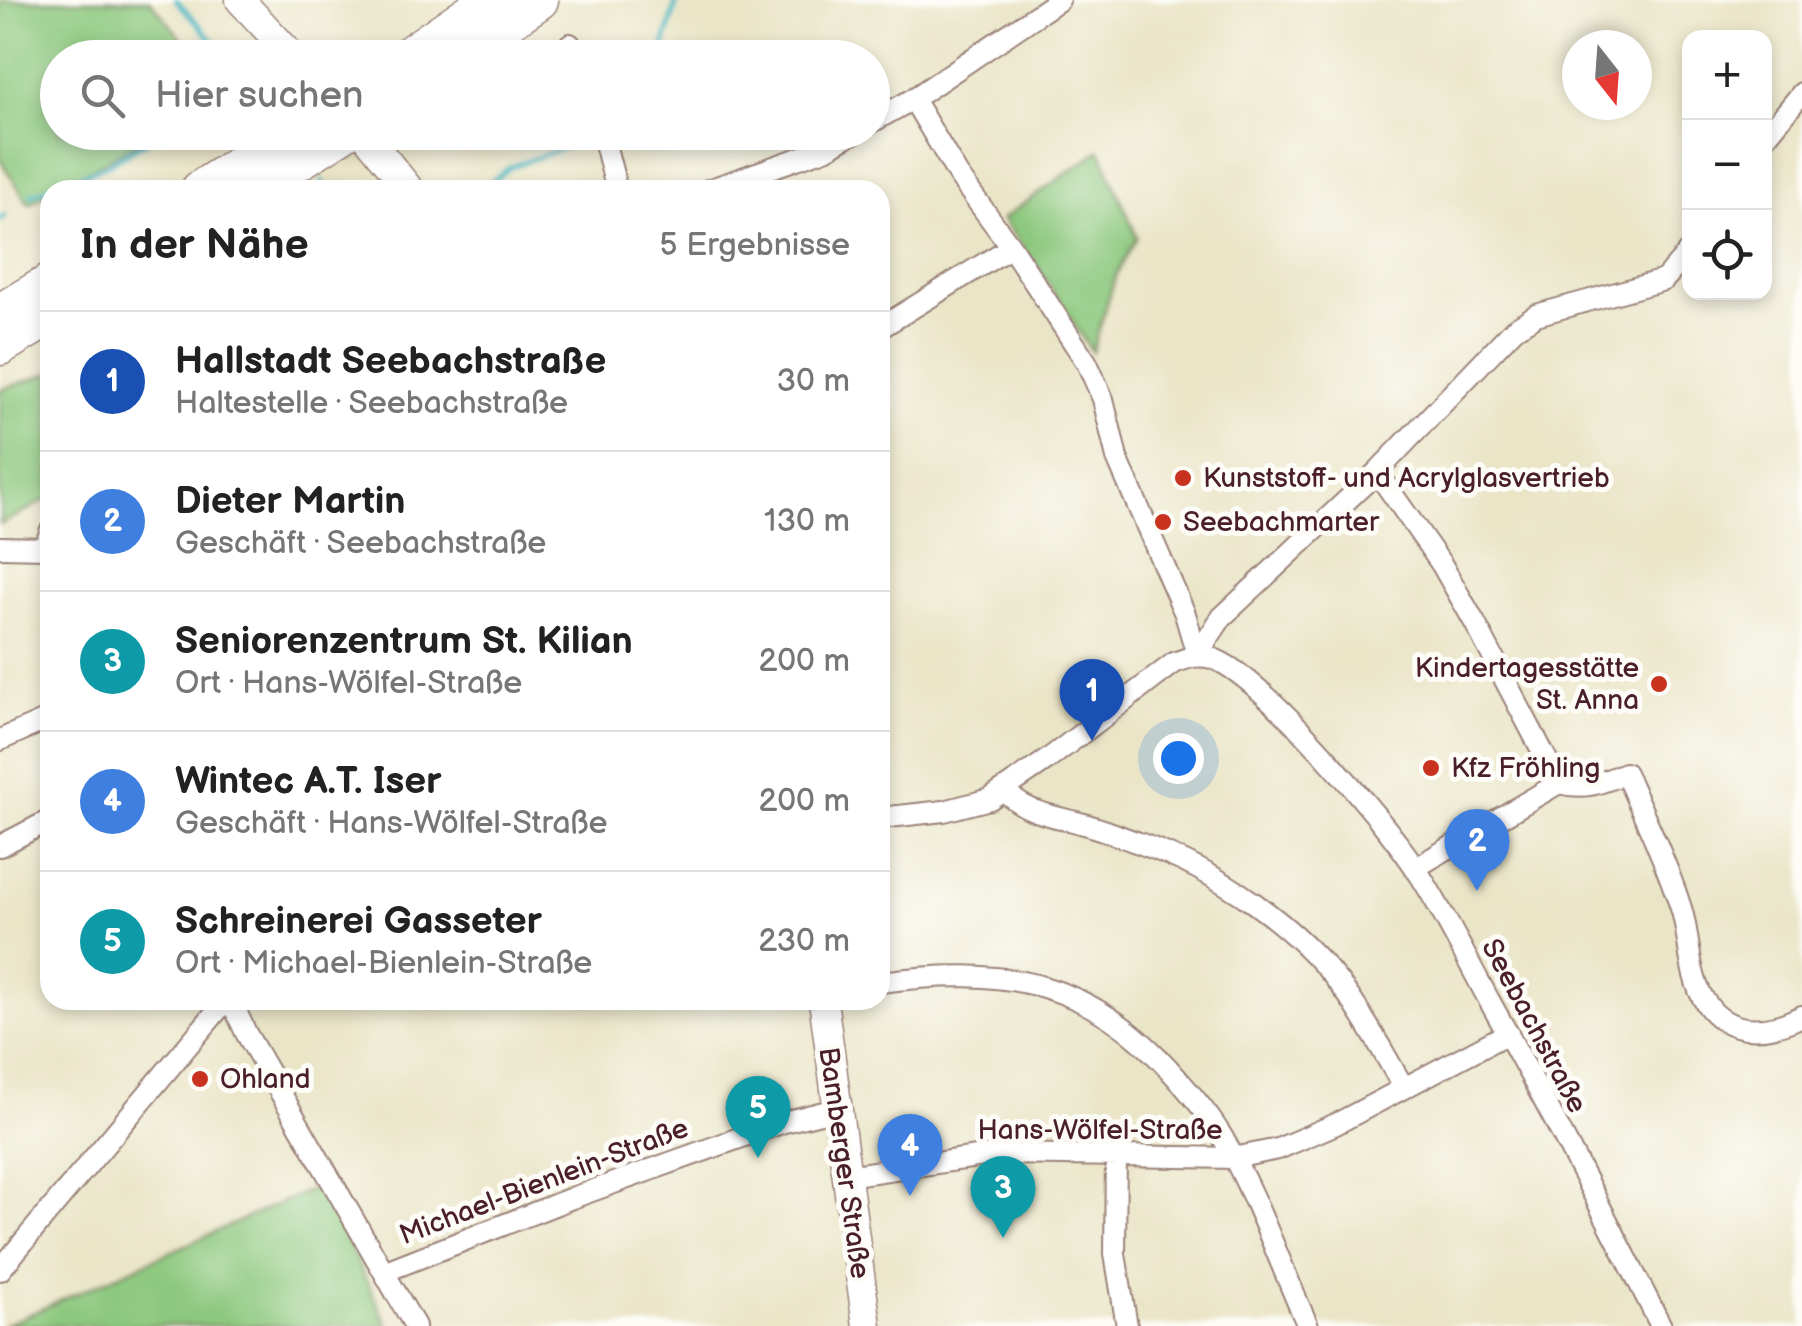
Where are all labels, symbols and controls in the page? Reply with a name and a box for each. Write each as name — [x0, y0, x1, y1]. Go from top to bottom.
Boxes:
north arrow — [1562, 30, 1652, 120]
map controls — [1682, 30, 1772, 300]
button: + — [1682, 30, 1772, 120]
search box — [40, 40, 890, 150]
icon: search — [75, 68, 130, 123]
text: Hier suchen — [155, 73, 363, 118]
button: − — [1682, 120, 1772, 210]
button: locate — [1682, 210, 1772, 300]
text: In der Nähe — [80, 220, 309, 271]
text: 5 Ergebnisse — [659, 226, 850, 265]
text: Hallstadt Seebachstraße — [175, 339, 606, 384]
text: 1 — [106, 362, 119, 401]
text: 30 m — [776, 362, 850, 401]
text: Haltestelle · Seebachstraße — [175, 384, 568, 423]
place label: Kunststoff- und Acrylglasvertrieb — [1203, 462, 1610, 495]
marker: Kunststoff- und Acrylglasvertrieb — [1172, 467, 1194, 489]
text: Dieter Martin — [175, 479, 406, 524]
text: 2 — [103, 502, 122, 541]
text: 130 m — [764, 502, 850, 541]
place label: Seebachmarter — [1183, 506, 1380, 539]
marker: Seebachmarter — [1152, 511, 1174, 533]
text: Geschäft · Seebachstraße — [175, 524, 546, 563]
text: Seniorenzentrum St. Kilian — [175, 619, 633, 664]
text: 3 — [103, 642, 122, 681]
text: 200 m — [758, 642, 850, 681]
place label: Kindertagesstätte St. Anna — [1415, 652, 1639, 717]
pin: 1 — [1060, 658, 1124, 741]
text: Ort · Hans-Wölfel-Straße — [175, 664, 522, 703]
marker: Kindertagesstätte St. Anna — [1648, 673, 1670, 695]
your location — [1153, 733, 1204, 784]
place label: Kfz Fröhling — [1451, 752, 1600, 785]
marker: Kfz Fröhling — [1420, 757, 1442, 779]
text: Wintec A.T. Iser — [175, 759, 441, 804]
text: 4 — [103, 782, 122, 821]
text: 200 m — [758, 782, 850, 821]
text: Geschäft · Hans-Wölfel-Straße — [175, 804, 607, 843]
pin: 2 — [1444, 808, 1510, 891]
text: Schreinerei Gasseter — [175, 899, 542, 944]
text: 5 — [103, 922, 122, 961]
text: 230 m — [758, 922, 850, 961]
street label: Seebachstraße — [1474, 933, 1594, 1119]
text: Ort · Michael-Bienlein-Straße — [175, 944, 592, 983]
street label: Bamberger Straße — [811, 1045, 877, 1281]
place label: Ohland — [220, 1063, 311, 1096]
marker: Ohland — [189, 1068, 211, 1090]
pin: 5 — [726, 1076, 790, 1158]
street label: Michael-Bienlein-Straße — [395, 1112, 693, 1252]
pin: 4 — [878, 1114, 942, 1196]
street label: Hans-Wölfel-Straße — [977, 1114, 1223, 1147]
pin: 3 — [970, 1156, 1036, 1238]

